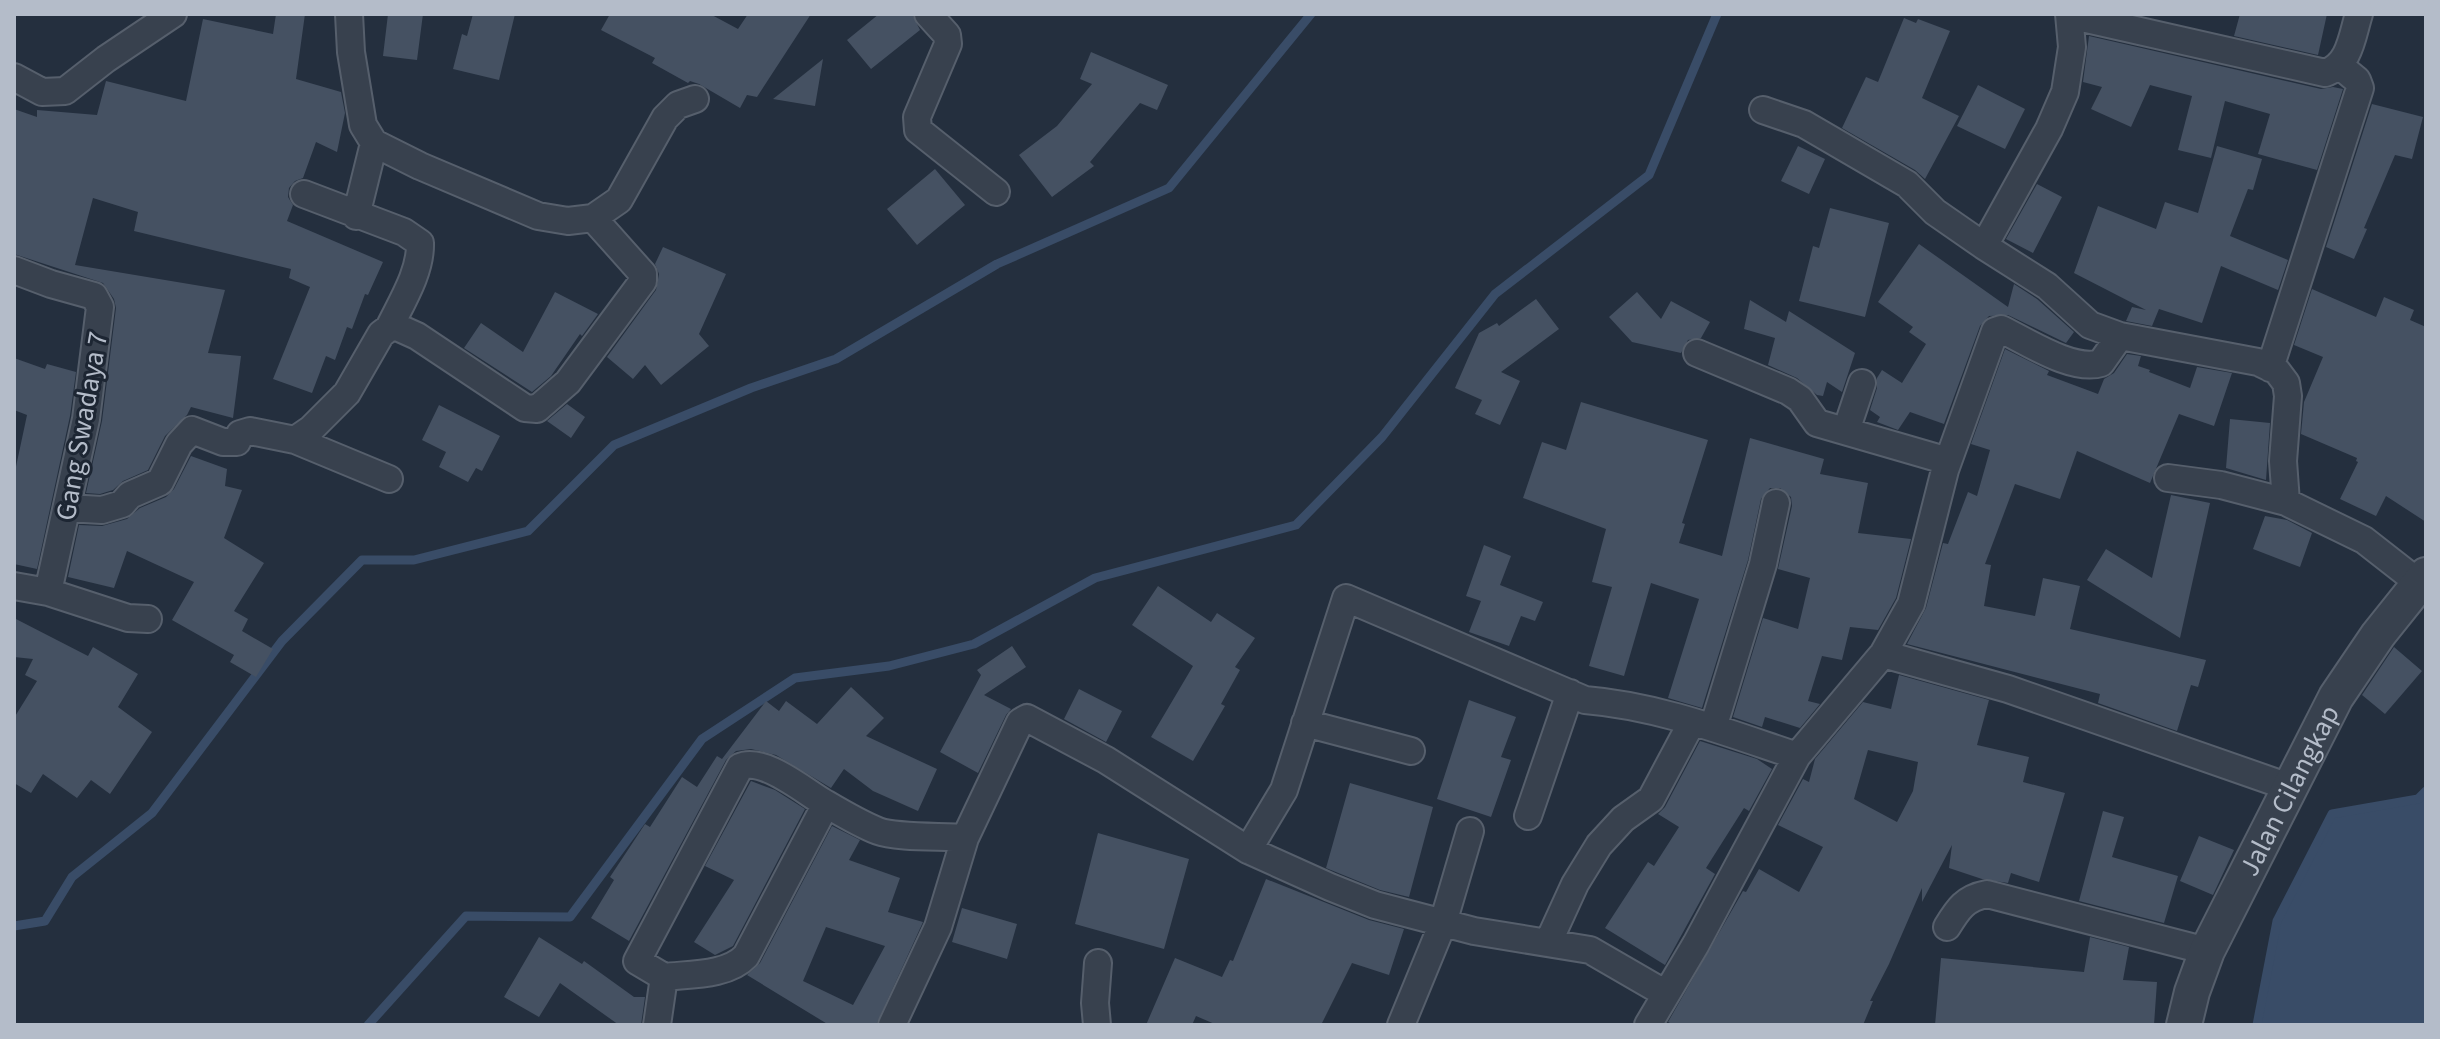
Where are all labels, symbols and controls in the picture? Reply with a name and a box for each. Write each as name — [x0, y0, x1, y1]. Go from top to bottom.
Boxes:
street label: Gang Swadaya 7 — [46, 329, 118, 524]
street label: Jalan Cilangkap — [2229, 698, 2350, 883]

